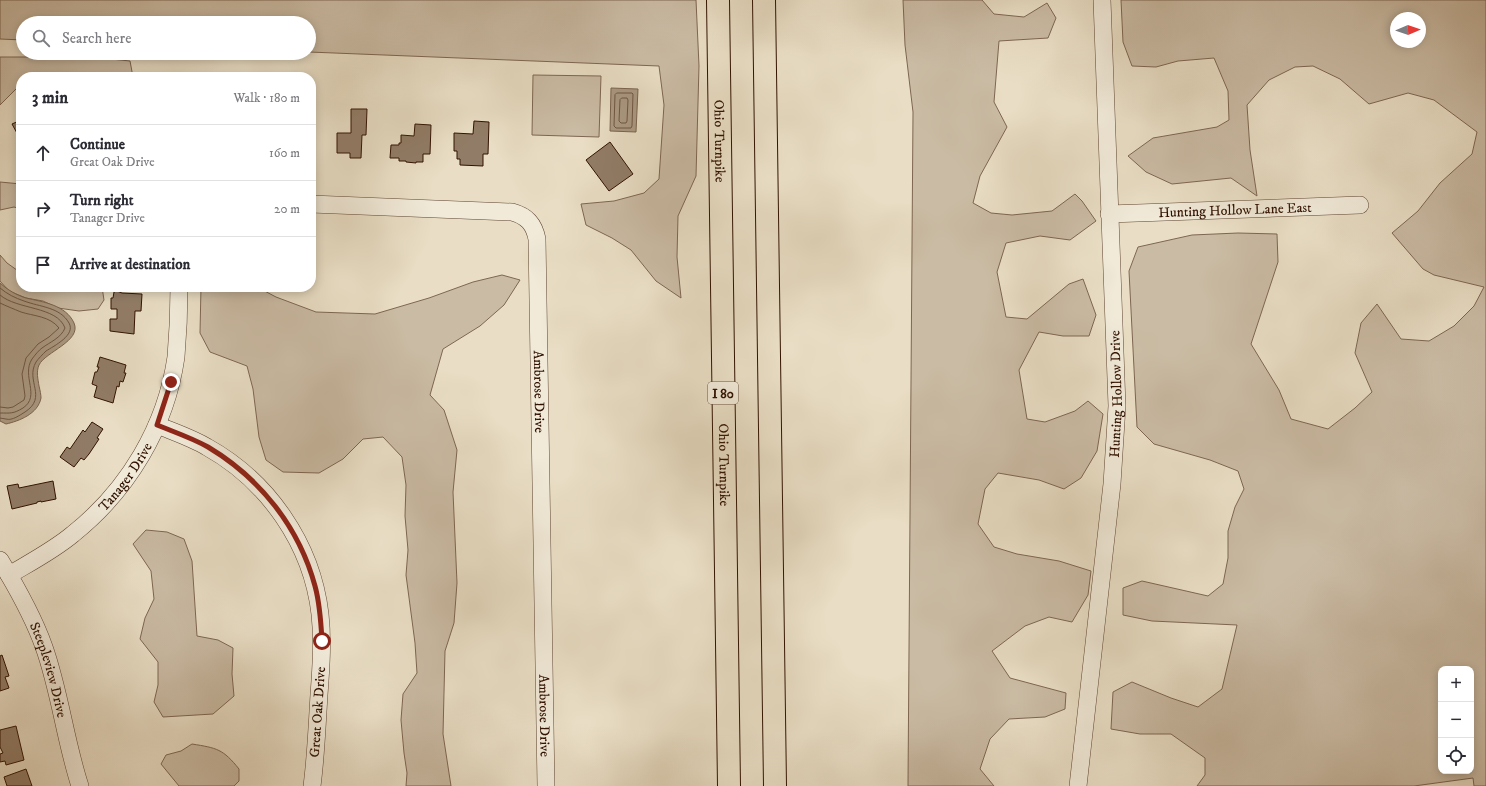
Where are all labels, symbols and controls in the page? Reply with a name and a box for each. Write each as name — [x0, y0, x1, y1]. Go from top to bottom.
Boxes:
north arrow — [1390, 12, 1426, 48]
search box — [16, 16, 316, 60]
icon: search — [30, 27, 52, 49]
text: Search here — [62, 29, 131, 48]
text: 3 min — [32, 87, 68, 109]
text: Walk · 180 m — [233, 90, 300, 106]
street label: Ohio Turnpike — [709, 99, 729, 183]
text: Continue — [70, 135, 125, 154]
icon: ahead — [32, 142, 54, 164]
text: 160 m — [269, 145, 300, 161]
text: Great Oak Drive — [70, 154, 155, 170]
text: Turn right — [70, 191, 133, 210]
icon: right — [32, 198, 54, 220]
street label: Hunting Hollow Lane East — [1158, 199, 1312, 222]
text: 20 m — [274, 201, 300, 217]
text: Tanager Drive — [70, 210, 145, 226]
icon: arrive — [32, 254, 54, 276]
text: Arrive at destination — [70, 255, 190, 274]
street label: Hunting Hollow Drive — [1106, 330, 1127, 458]
street label: Ambrose Drive — [529, 350, 548, 433]
route end — [162, 373, 180, 391]
road number: I 80 — [708, 382, 738, 404]
street label: Ohio Turnpike — [714, 423, 733, 507]
street label: Tanager Drive — [95, 440, 157, 516]
street label: Steepleview Drive — [25, 619, 71, 720]
route start — [313, 632, 331, 650]
street label: Great Oak Drive — [306, 666, 330, 758]
map controls — [1438, 666, 1474, 774]
button: + — [1438, 666, 1474, 702]
street label: Ambrose Drive — [534, 674, 554, 757]
button: − — [1438, 702, 1474, 738]
button: locate — [1438, 738, 1474, 774]

